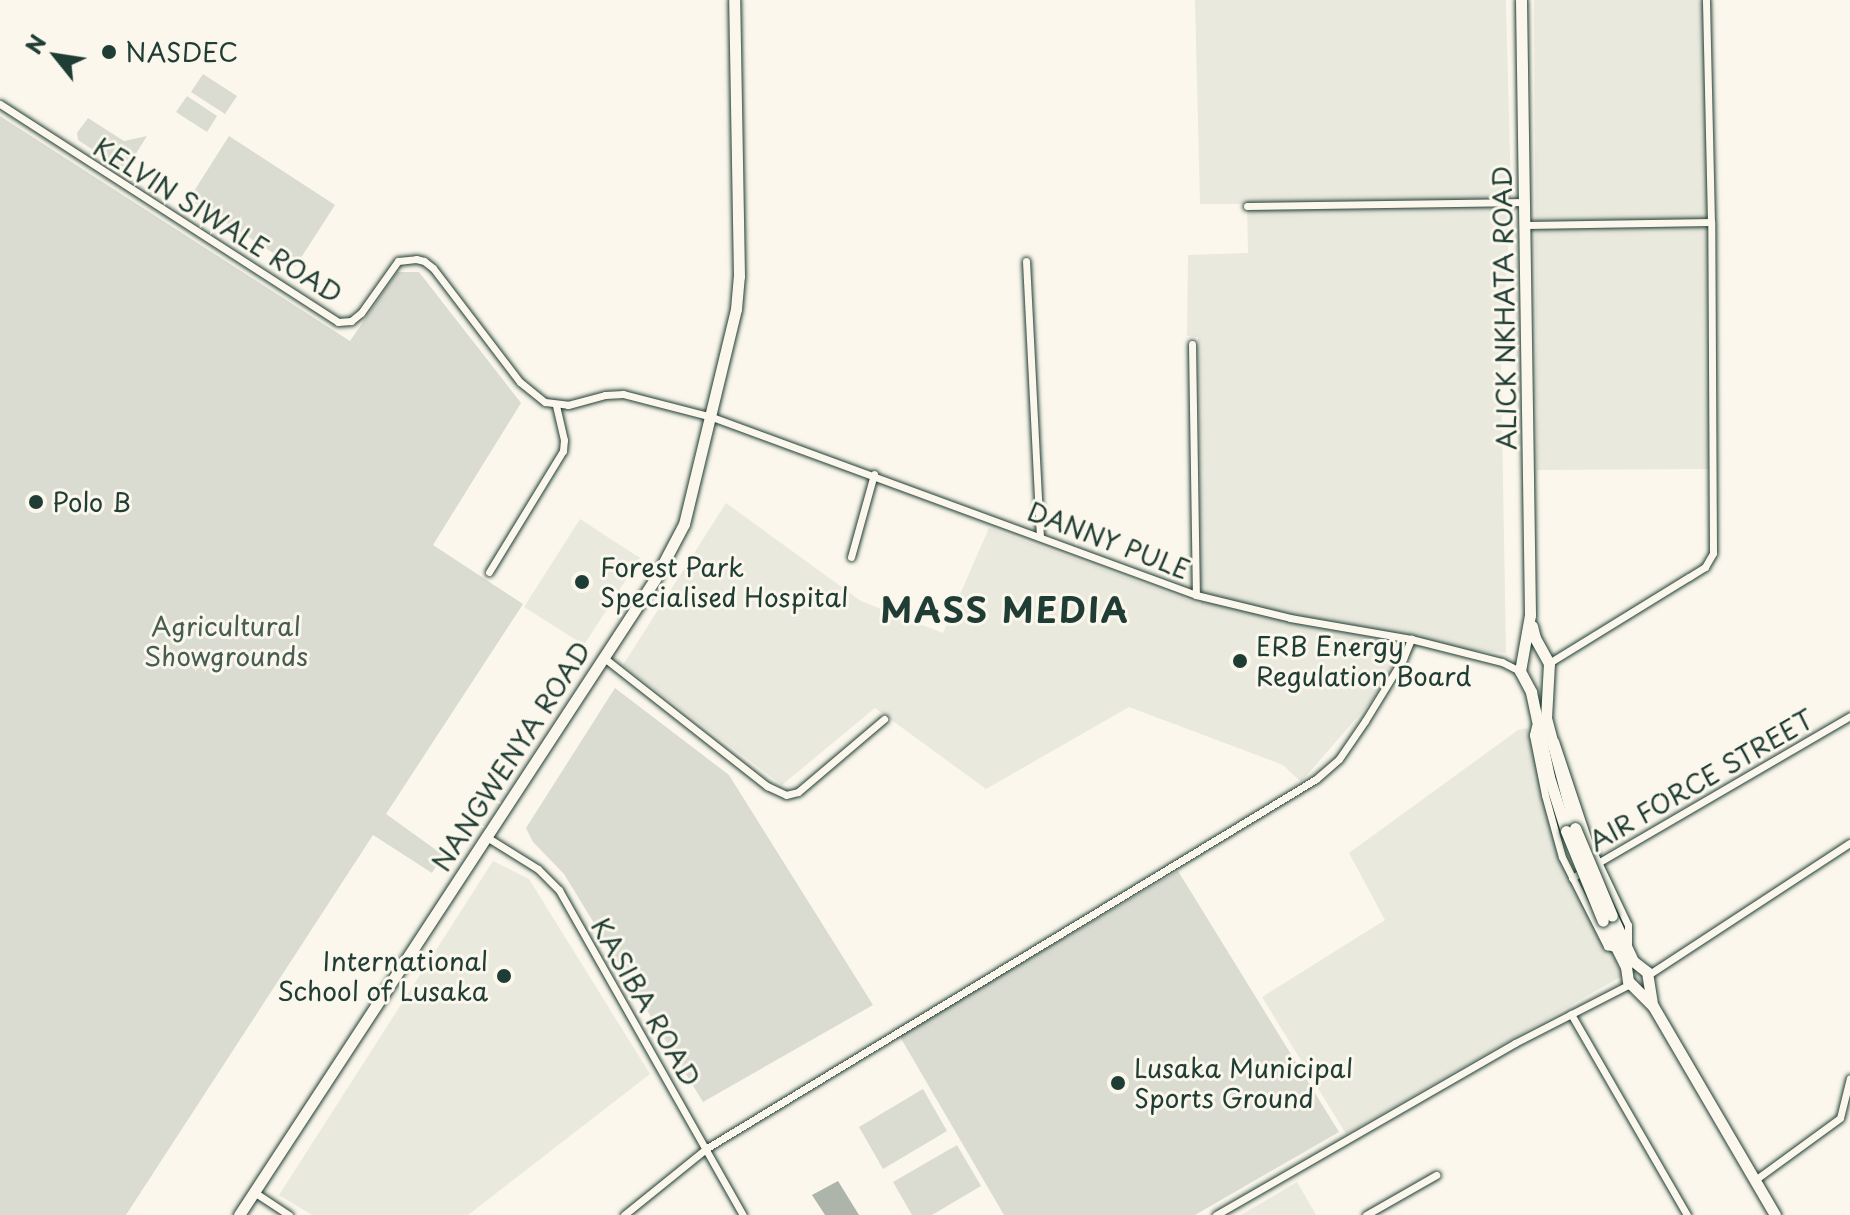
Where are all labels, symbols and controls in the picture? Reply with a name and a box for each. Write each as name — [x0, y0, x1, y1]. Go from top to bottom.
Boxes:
north arrow — [16, 16, 96, 96]
text: N — [16, 28, 53, 60]
place label: NASDEC — [125, 36, 238, 68]
marker: NASDEC — [100, 43, 118, 61]
street label: KELVIN SIWALE ROAD — [87, 130, 349, 310]
street label: ALICK NKHATA ROAD — [1486, 164, 1522, 452]
place label: Polo B — [52, 486, 130, 518]
marker: Polo B — [27, 493, 45, 511]
street label: DANNY PULE — [1022, 494, 1196, 586]
place label: Forest Park Specialised Hospital — [600, 551, 850, 612]
marker: Forest Park Specialised Hospital — [571, 571, 593, 593]
district label: MASS MEDIA — [880, 590, 1130, 630]
park label: Agricultural Showgrounds — [144, 610, 308, 672]
place label: ERB Energy Regulation Board — [1256, 630, 1471, 692]
street label: NANGWENYA ROAD — [425, 635, 597, 877]
marker: ERB Energy Regulation Board — [1231, 652, 1249, 670]
street label: AIR FORCE STREET — [1583, 703, 1819, 857]
street label: KASIBA ROAD — [585, 913, 707, 1091]
place label: International School of Lusaka — [277, 945, 488, 1006]
marker: International School of Lusaka — [495, 967, 513, 985]
place label: Lusaka Municipal Sports Ground — [1134, 1052, 1355, 1114]
marker: Lusaka Municipal Sports Ground — [1109, 1074, 1127, 1092]

